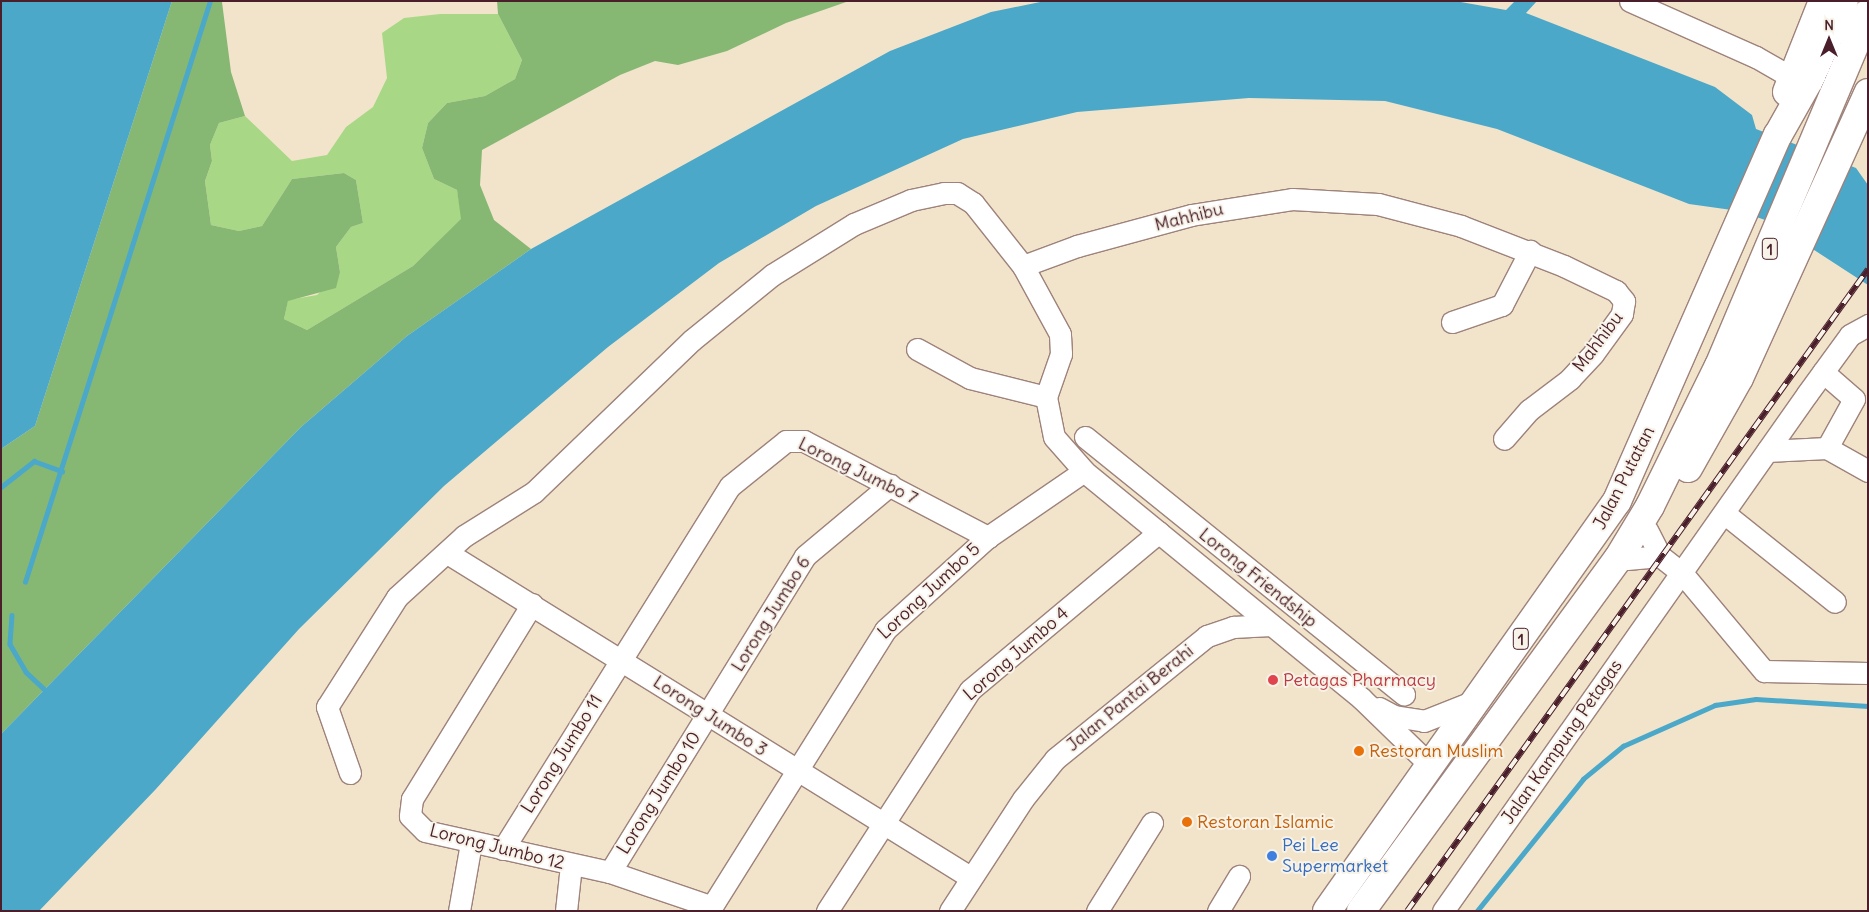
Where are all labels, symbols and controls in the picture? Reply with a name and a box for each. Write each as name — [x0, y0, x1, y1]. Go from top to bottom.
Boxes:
north arrow — [1804, 15, 1854, 65]
text: N — [1824, 16, 1834, 34]
street label: Mahhibu — [1152, 198, 1226, 236]
road number: 1 — [1761, 235, 1779, 262]
street label: Mahhibu — [1568, 308, 1628, 376]
street label: Jalan Putatan — [1589, 423, 1659, 533]
street label: Lorong Jumbo 7 — [795, 433, 921, 509]
street label: Lorong Friendship — [1194, 524, 1322, 632]
street label: Lorong Jumbo 5 — [873, 538, 985, 644]
street label: Lorong Jumbo 6 — [727, 552, 815, 676]
street label: Lorong Jumbo 4 — [959, 603, 1073, 705]
road number: 1 — [1512, 626, 1530, 652]
street label: Jalan Pantai Berahi — [1062, 640, 1198, 756]
street label: Jalan Kampung Petagas — [1497, 656, 1627, 828]
place label: Petagas Pharmacy — [1283, 669, 1436, 691]
street label: Lorong Jumbo 3 — [649, 671, 771, 761]
marker: Petagas Pharmacy — [1267, 674, 1279, 686]
street label: Lorong Jumbo 11 — [517, 691, 607, 817]
street label: Lorong Jumbo 10 — [613, 728, 705, 858]
place label: Restoran Muslim — [1369, 740, 1503, 762]
marker: Restoran Muslim — [1353, 745, 1365, 757]
place label: Restoran Islamic — [1197, 811, 1334, 833]
marker: Restoran Islamic — [1181, 816, 1193, 828]
street label: Lorong Jumbo 12 — [427, 820, 567, 874]
place label: Pei Lee Supermarket — [1282, 835, 1388, 878]
marker: Pei Lee Supermarket — [1266, 850, 1278, 862]

